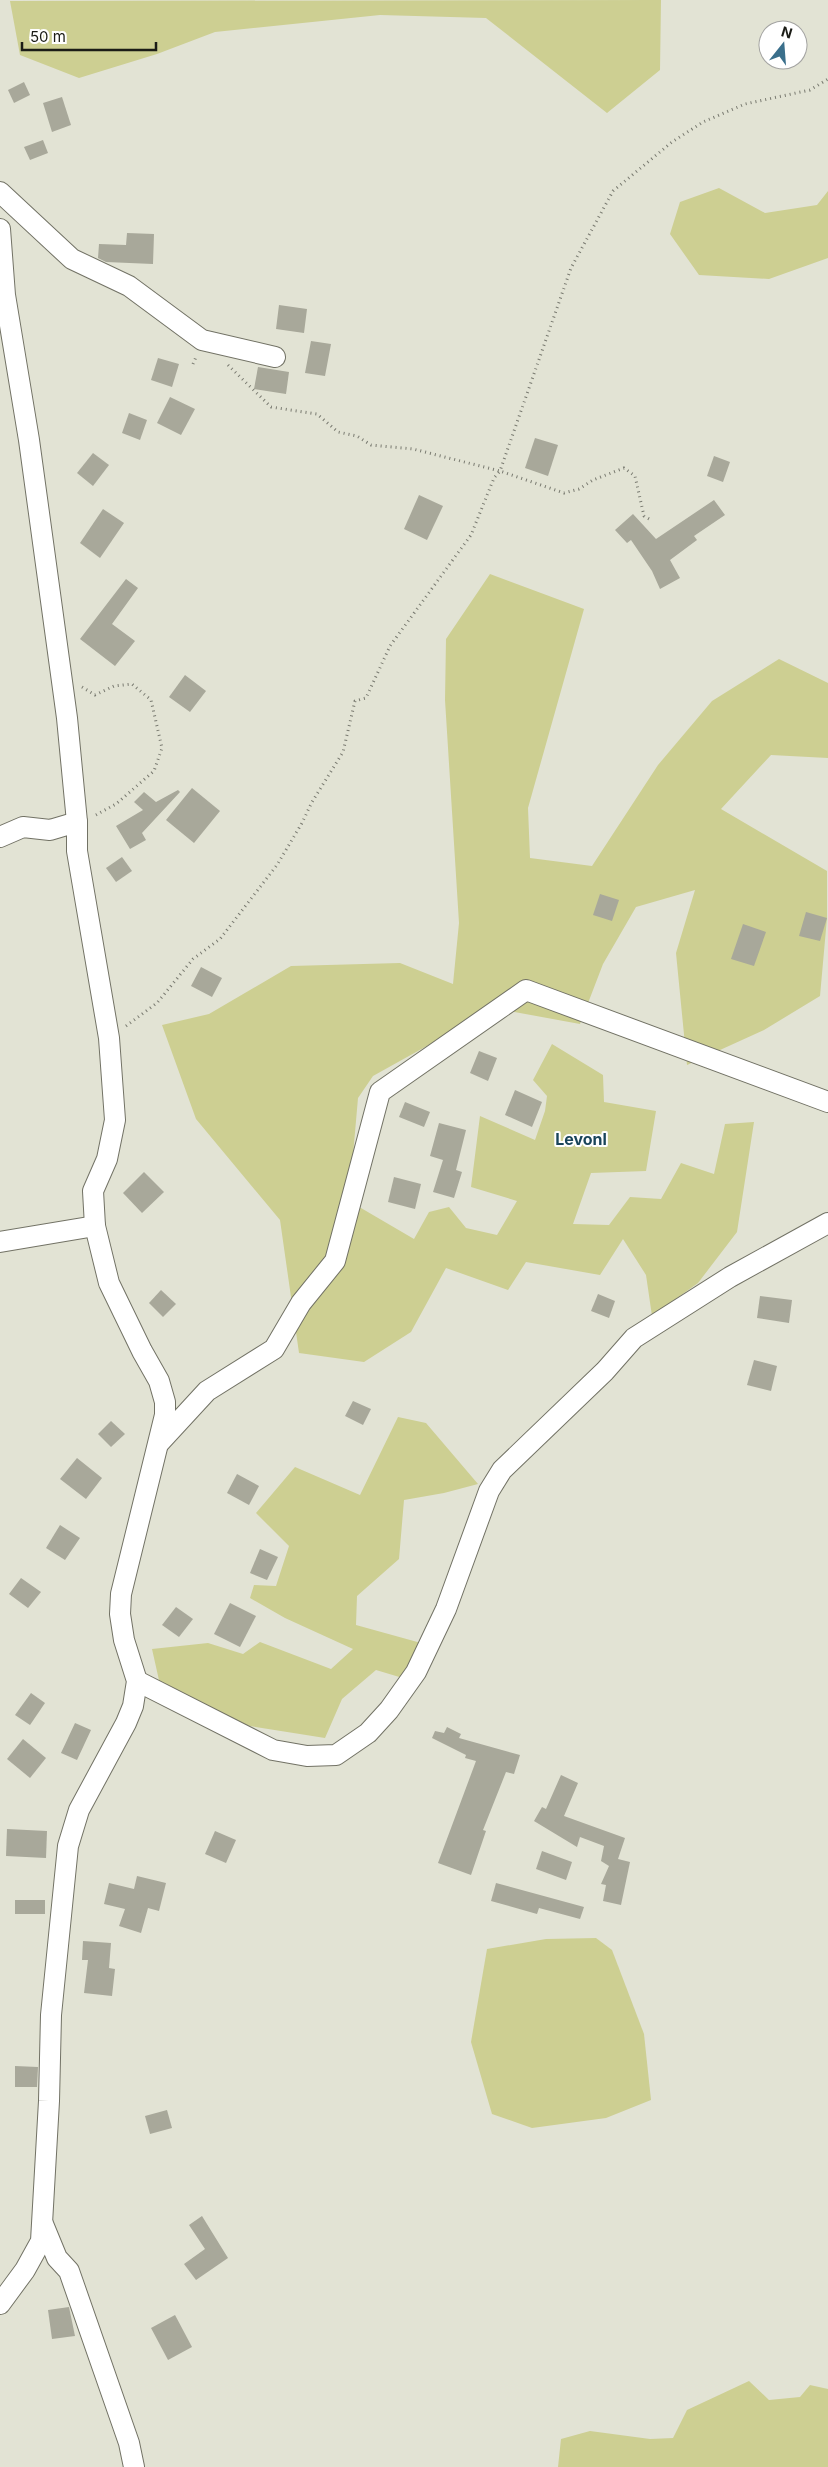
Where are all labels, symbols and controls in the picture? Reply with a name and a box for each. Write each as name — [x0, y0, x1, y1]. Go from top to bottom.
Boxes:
scale bar — [22, 20, 156, 52]
north arrow — [758, 20, 808, 70]
text: N — [779, 22, 795, 42]
text: 50 m — [30, 27, 66, 46]
district label: Levonl — [555, 1129, 607, 1149]

